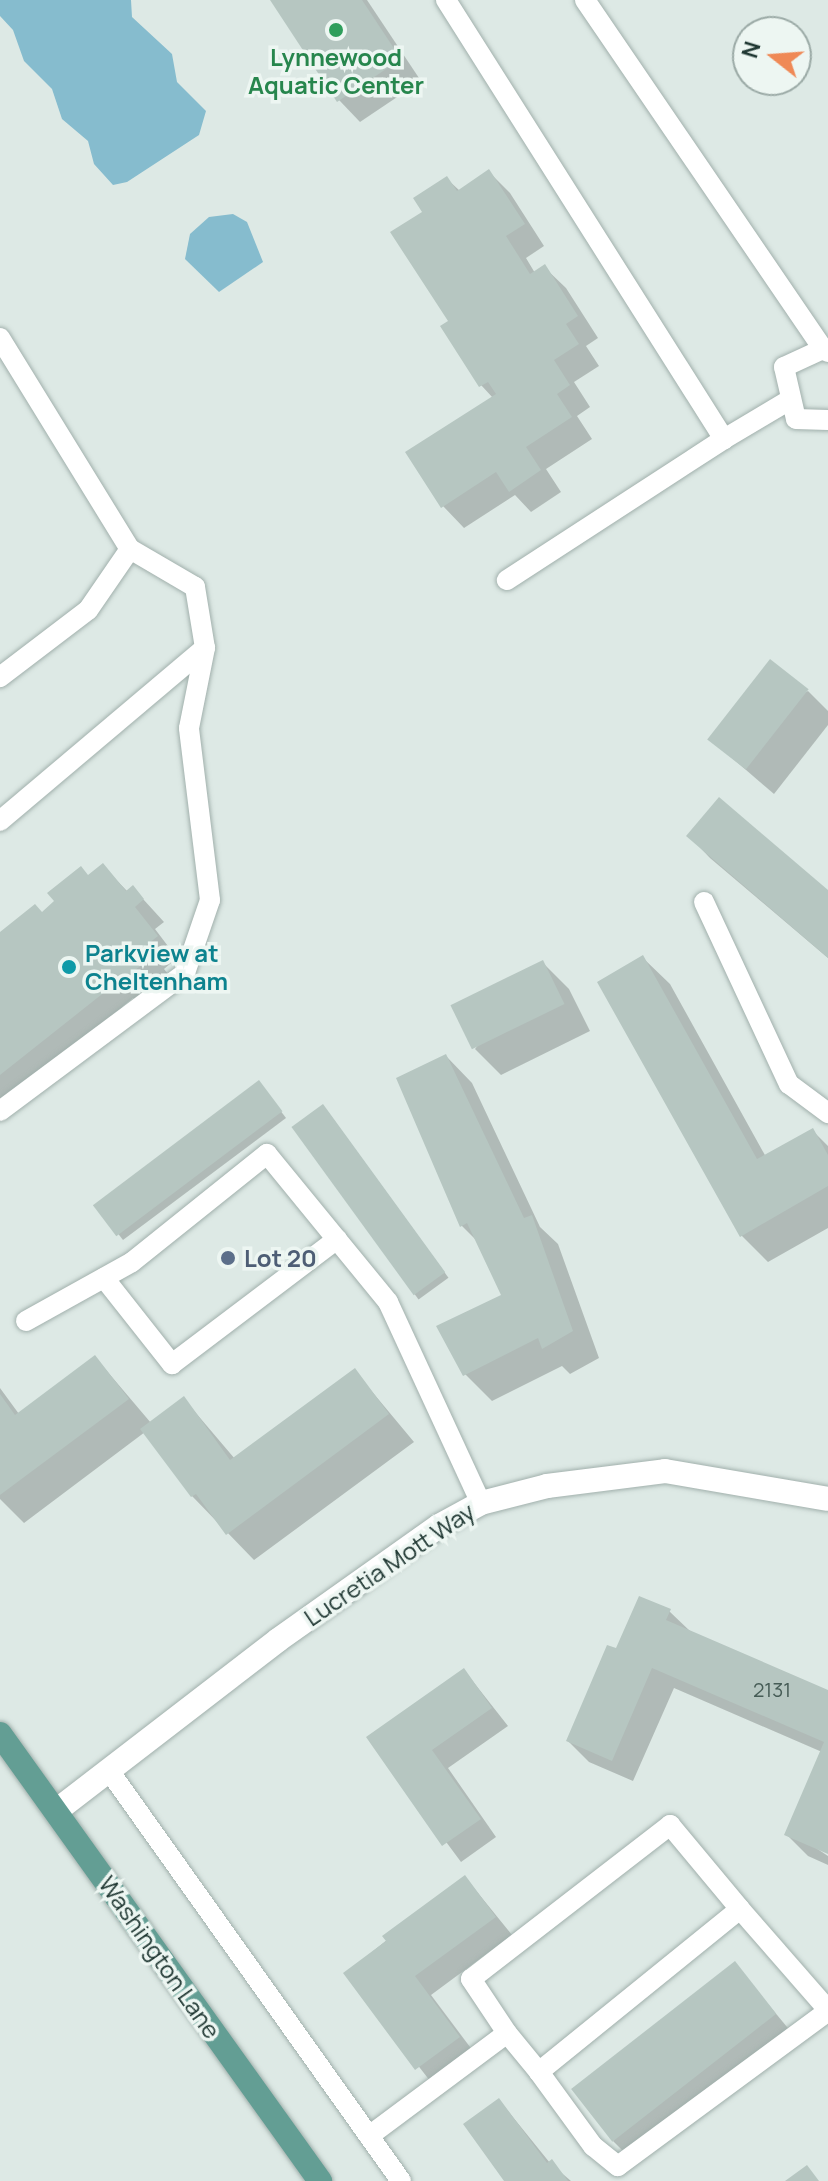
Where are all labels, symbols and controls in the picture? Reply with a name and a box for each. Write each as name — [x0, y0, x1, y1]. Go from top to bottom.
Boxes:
north arrow — [732, 16, 812, 96]
marker: Lynnewood Aquatic Center — [327, 21, 345, 39]
text: N — [734, 38, 768, 62]
place label: Lynnewood Aquatic Center — [248, 43, 424, 99]
place label: Parkview at Cheltenham — [85, 939, 228, 995]
marker: Parkview at Cheltenham — [60, 958, 78, 976]
place label: Lot 20 — [244, 1244, 317, 1272]
marker: Lot 20 — [219, 1249, 237, 1267]
street label: Lucretia Mott Way — [298, 1496, 480, 1632]
house number: 2131 — [753, 1677, 791, 1701]
street label: Washington Lane — [93, 1870, 227, 2044]

